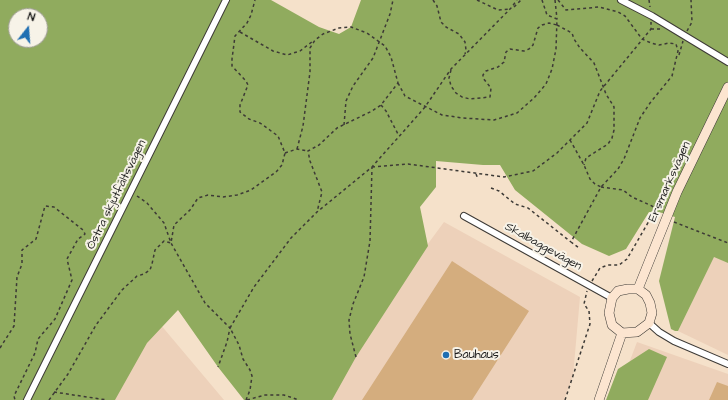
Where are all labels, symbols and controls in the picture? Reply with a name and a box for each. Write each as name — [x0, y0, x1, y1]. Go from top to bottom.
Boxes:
north arrow — [8, 8, 48, 48]
text: N — [26, 9, 37, 25]
street label: Östra skjutfältsvägen — [84, 138, 150, 252]
street label: Ersmarksvägen — [646, 140, 694, 224]
street label: Skalbaggevägen — [502, 220, 584, 274]
place label: Bauhaus — [454, 348, 499, 362]
marker: Bauhaus — [441, 350, 451, 360]

